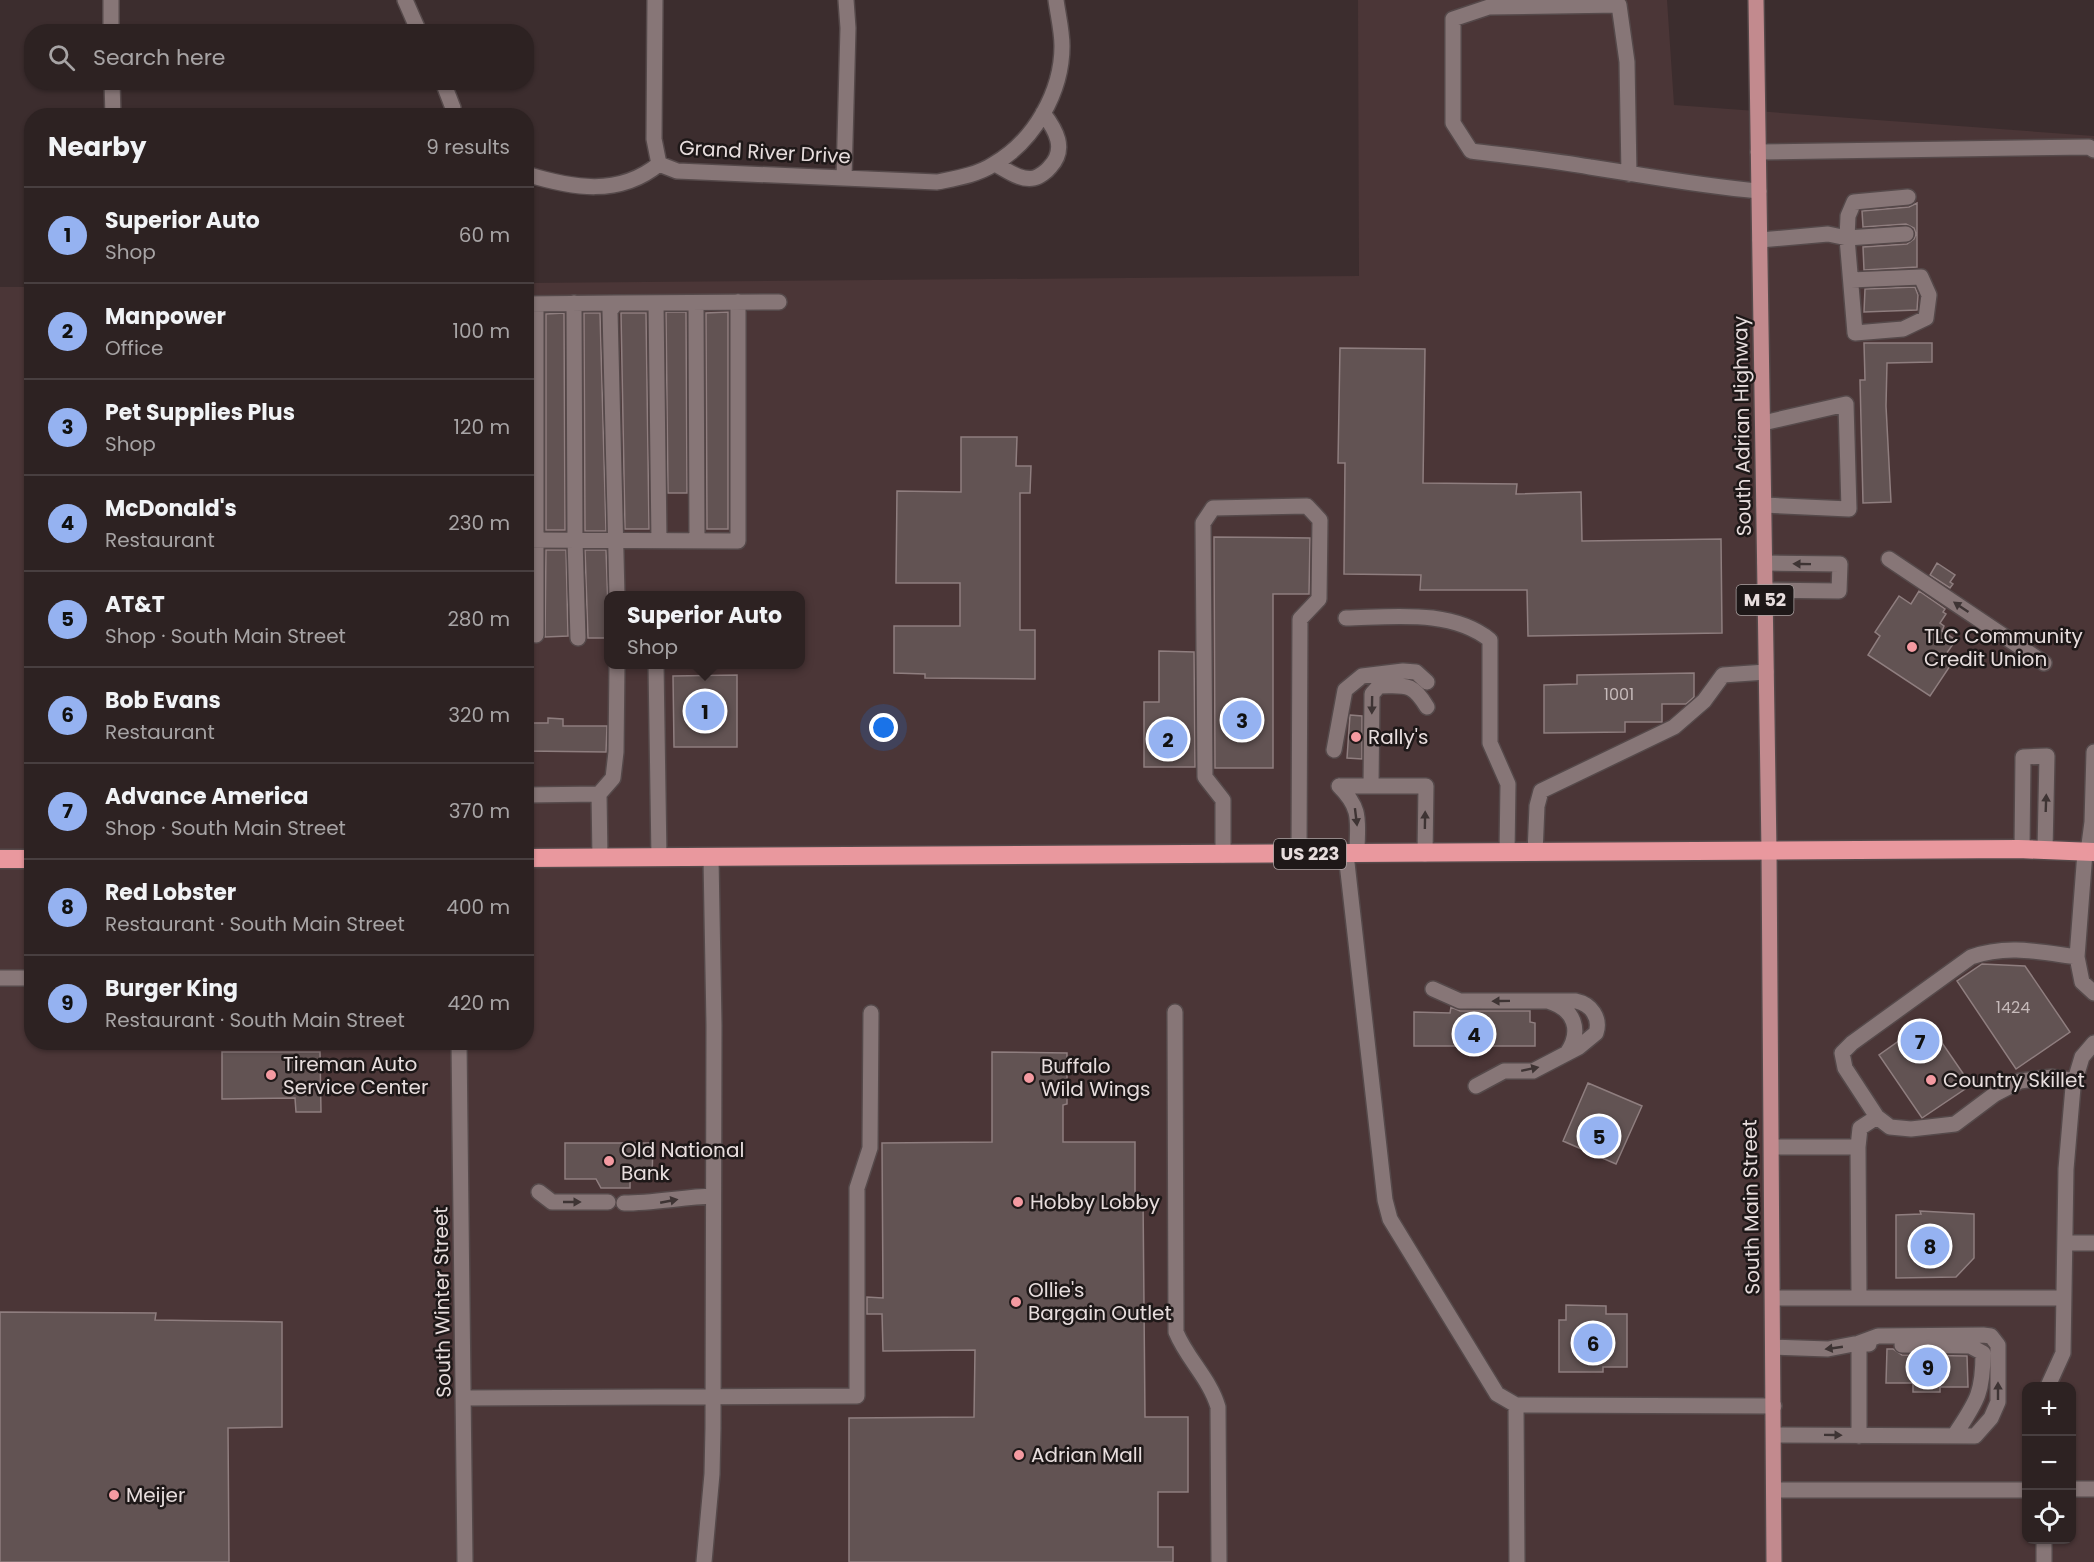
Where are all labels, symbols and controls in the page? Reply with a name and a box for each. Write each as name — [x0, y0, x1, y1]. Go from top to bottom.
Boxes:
search box — [24, 24, 534, 90]
icon: search — [45, 41, 78, 74]
text: Search here — [93, 42, 226, 73]
text: Nearby — [48, 129, 146, 165]
text: 9 results — [426, 133, 510, 161]
street label: Grand River Drive — [678, 134, 852, 170]
text: Superior Auto — [105, 205, 260, 236]
text: 1 — [64, 221, 71, 249]
text: 60 m — [459, 221, 510, 249]
text: Shop — [105, 238, 156, 266]
text: Manpower — [105, 301, 226, 332]
street label: South Adrian Highway — [1726, 316, 1758, 536]
text: 2 — [62, 317, 73, 345]
text: 100 m — [453, 317, 510, 345]
text: Office — [105, 334, 163, 362]
text: Pet Supplies Plus — [105, 397, 295, 428]
text: 3 — [61, 413, 74, 441]
text: 120 m — [454, 413, 510, 441]
text: Shop — [105, 430, 156, 458]
text: McDonald's — [105, 493, 237, 524]
text: 4 — [61, 509, 74, 537]
text: 230 m — [448, 509, 510, 537]
text: Restaurant — [105, 526, 215, 554]
one-way arrow — [1793, 559, 1812, 569]
road number: M 52 — [1736, 585, 1794, 615]
text: AT&T — [105, 589, 165, 620]
popup — [604, 591, 805, 669]
text: Superior Auto — [627, 600, 782, 631]
one-way arrow — [1953, 602, 1969, 613]
text: 5 — [61, 605, 74, 633]
text: 280 m — [447, 605, 510, 633]
text: Shop · South Main Street — [105, 622, 346, 650]
place label: TLC Community Credit Union — [1924, 622, 2083, 673]
text: Shop — [627, 633, 678, 661]
marker: TLC Community Credit Union — [1905, 640, 1919, 654]
house number: 1001 — [1604, 683, 1634, 706]
text: Bob Evans — [105, 685, 221, 716]
pin: 1 — [686, 688, 724, 734]
one-way arrow — [1367, 695, 1377, 714]
pin: 3 — [1222, 698, 1262, 742]
text: 6 — [61, 701, 74, 729]
text: 320 m — [448, 701, 510, 729]
your location — [869, 713, 898, 742]
pin: 2 — [1148, 716, 1188, 762]
text: Restaurant — [105, 718, 215, 746]
place label: Rally's — [1368, 723, 1428, 751]
marker: Rally's — [1349, 730, 1363, 744]
text: Advance America — [105, 781, 308, 812]
one-way arrow — [2041, 794, 2051, 813]
text: 7 — [62, 797, 73, 825]
text: 370 m — [449, 797, 510, 825]
one-way arrow — [1351, 808, 1361, 827]
one-way arrow — [1420, 810, 1430, 829]
text: Shop · South Main Street — [105, 814, 346, 842]
road number: US 223 — [1274, 839, 1346, 869]
text: Red Lobster — [105, 877, 236, 908]
text: 8 — [61, 893, 74, 921]
text: 400 m — [446, 893, 510, 921]
text: Restaurant · South Main Street — [105, 910, 405, 938]
text: Burger King — [105, 973, 238, 1004]
text: 9 — [61, 989, 74, 1017]
text: 420 m — [447, 989, 510, 1017]
one-way arrow — [1491, 996, 1510, 1005]
house number: 1424 — [1996, 996, 2030, 1019]
text: Restaurant · South Main Street — [105, 1006, 405, 1034]
pin: 4 — [1454, 1012, 1494, 1056]
pin: 7 — [1900, 1018, 1940, 1064]
place label: Tireman Auto Service Center — [283, 1050, 428, 1101]
place label: Buffalo Wild Wings — [1041, 1052, 1150, 1103]
one-way arrow — [1521, 1064, 1540, 1073]
place label: Country Skillet — [1943, 1066, 2085, 1094]
marker: Tireman Auto Service Center — [264, 1068, 278, 1082]
marker: Buffalo Wild Wings — [1022, 1071, 1036, 1085]
marker: Country Skillet — [1924, 1073, 1938, 1087]
pin: 5 — [1580, 1114, 1618, 1158]
street label: South Main Street — [1735, 1119, 1767, 1295]
place label: Old National Bank — [621, 1136, 744, 1187]
marker: Old National Bank — [602, 1154, 616, 1168]
place label: Hobby Lobby — [1030, 1188, 1160, 1216]
marker: Hobby Lobby — [1011, 1195, 1025, 1209]
one-way arrow — [659, 1196, 678, 1205]
one-way arrow — [562, 1197, 581, 1207]
street label: South Winter Street — [426, 1206, 458, 1398]
pin: 8 — [1910, 1224, 1950, 1268]
place label: Ollie's Bargain Outlet — [1028, 1276, 1172, 1327]
marker: Ollie's Bargain Outlet — [1009, 1295, 1023, 1309]
pin: 6 — [1574, 1320, 1612, 1366]
one-way arrow — [1824, 1343, 1843, 1352]
pin: 9 — [1908, 1344, 1948, 1390]
one-way arrow — [1993, 1382, 2003, 1401]
map controls — [2022, 1382, 2076, 1544]
button: + — [2022, 1382, 2076, 1436]
one-way arrow — [1823, 1430, 1842, 1440]
button: − — [2022, 1436, 2076, 1490]
place label: Adrian Mall — [1031, 1441, 1143, 1469]
marker: Adrian Mall — [1012, 1448, 1026, 1462]
place label: Meijer — [126, 1481, 185, 1509]
marker: Meijer — [107, 1488, 121, 1502]
button: locate — [2022, 1490, 2076, 1544]

